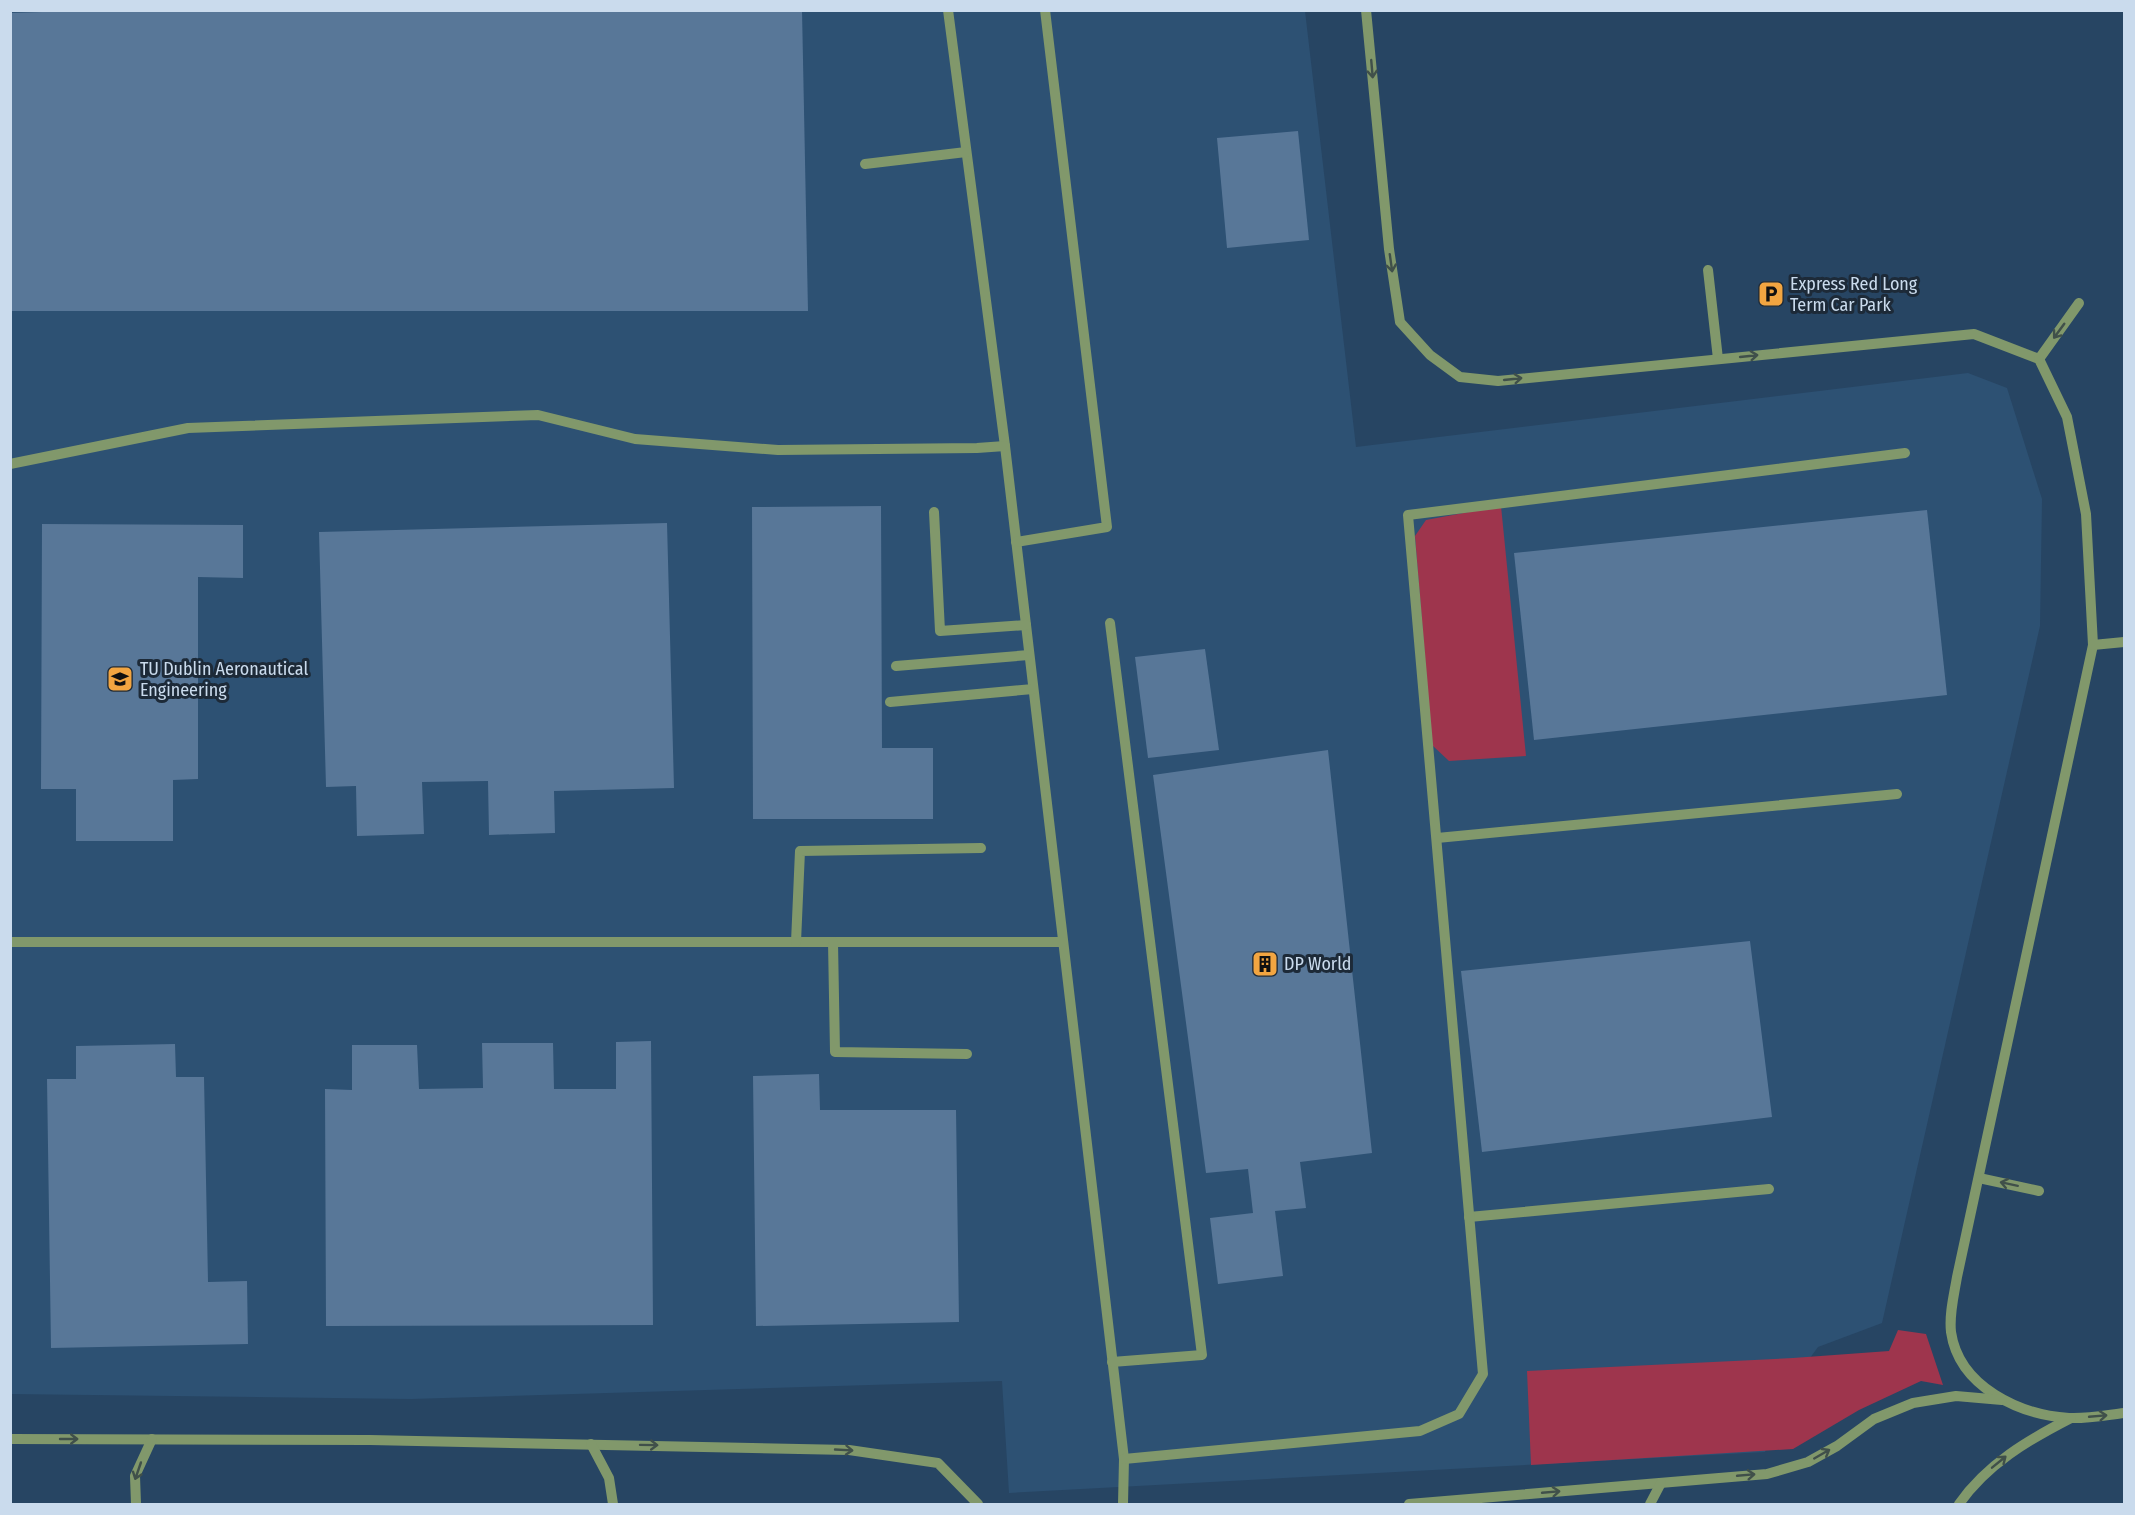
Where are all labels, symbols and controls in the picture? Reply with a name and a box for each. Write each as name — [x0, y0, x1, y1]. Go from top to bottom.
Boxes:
one-way arrow — [1367, 58, 1378, 78]
one-way arrow — [1386, 252, 1397, 272]
place label: Express Red Long Term Car Park — [1790, 273, 1918, 316]
parking icon: Express Red Long Term Car Park — [1756, 279, 1786, 309]
one-way arrow — [2053, 323, 2066, 339]
one-way arrow — [1739, 350, 1759, 361]
one-way arrow — [1503, 373, 1523, 384]
place label: TU Dublin Aeronautical Engineering — [140, 658, 309, 701]
school or university icon: TU Dublin Aeronautical Engineering — [105, 664, 135, 694]
building icon: DP World — [1250, 949, 1280, 979]
place label: DP World — [1284, 953, 1351, 975]
one-way arrow — [2000, 1178, 2019, 1190]
one-way arrow — [2087, 1410, 2107, 1421]
one-way arrow — [58, 1433, 78, 1445]
one-way arrow — [639, 1440, 659, 1451]
one-way arrow — [834, 1445, 854, 1456]
one-way arrow — [1813, 1448, 1830, 1460]
one-way arrow — [1991, 1455, 2006, 1469]
one-way arrow — [132, 1461, 143, 1479]
one-way arrow — [1735, 1469, 1755, 1480]
one-way arrow — [1541, 1486, 1561, 1497]

